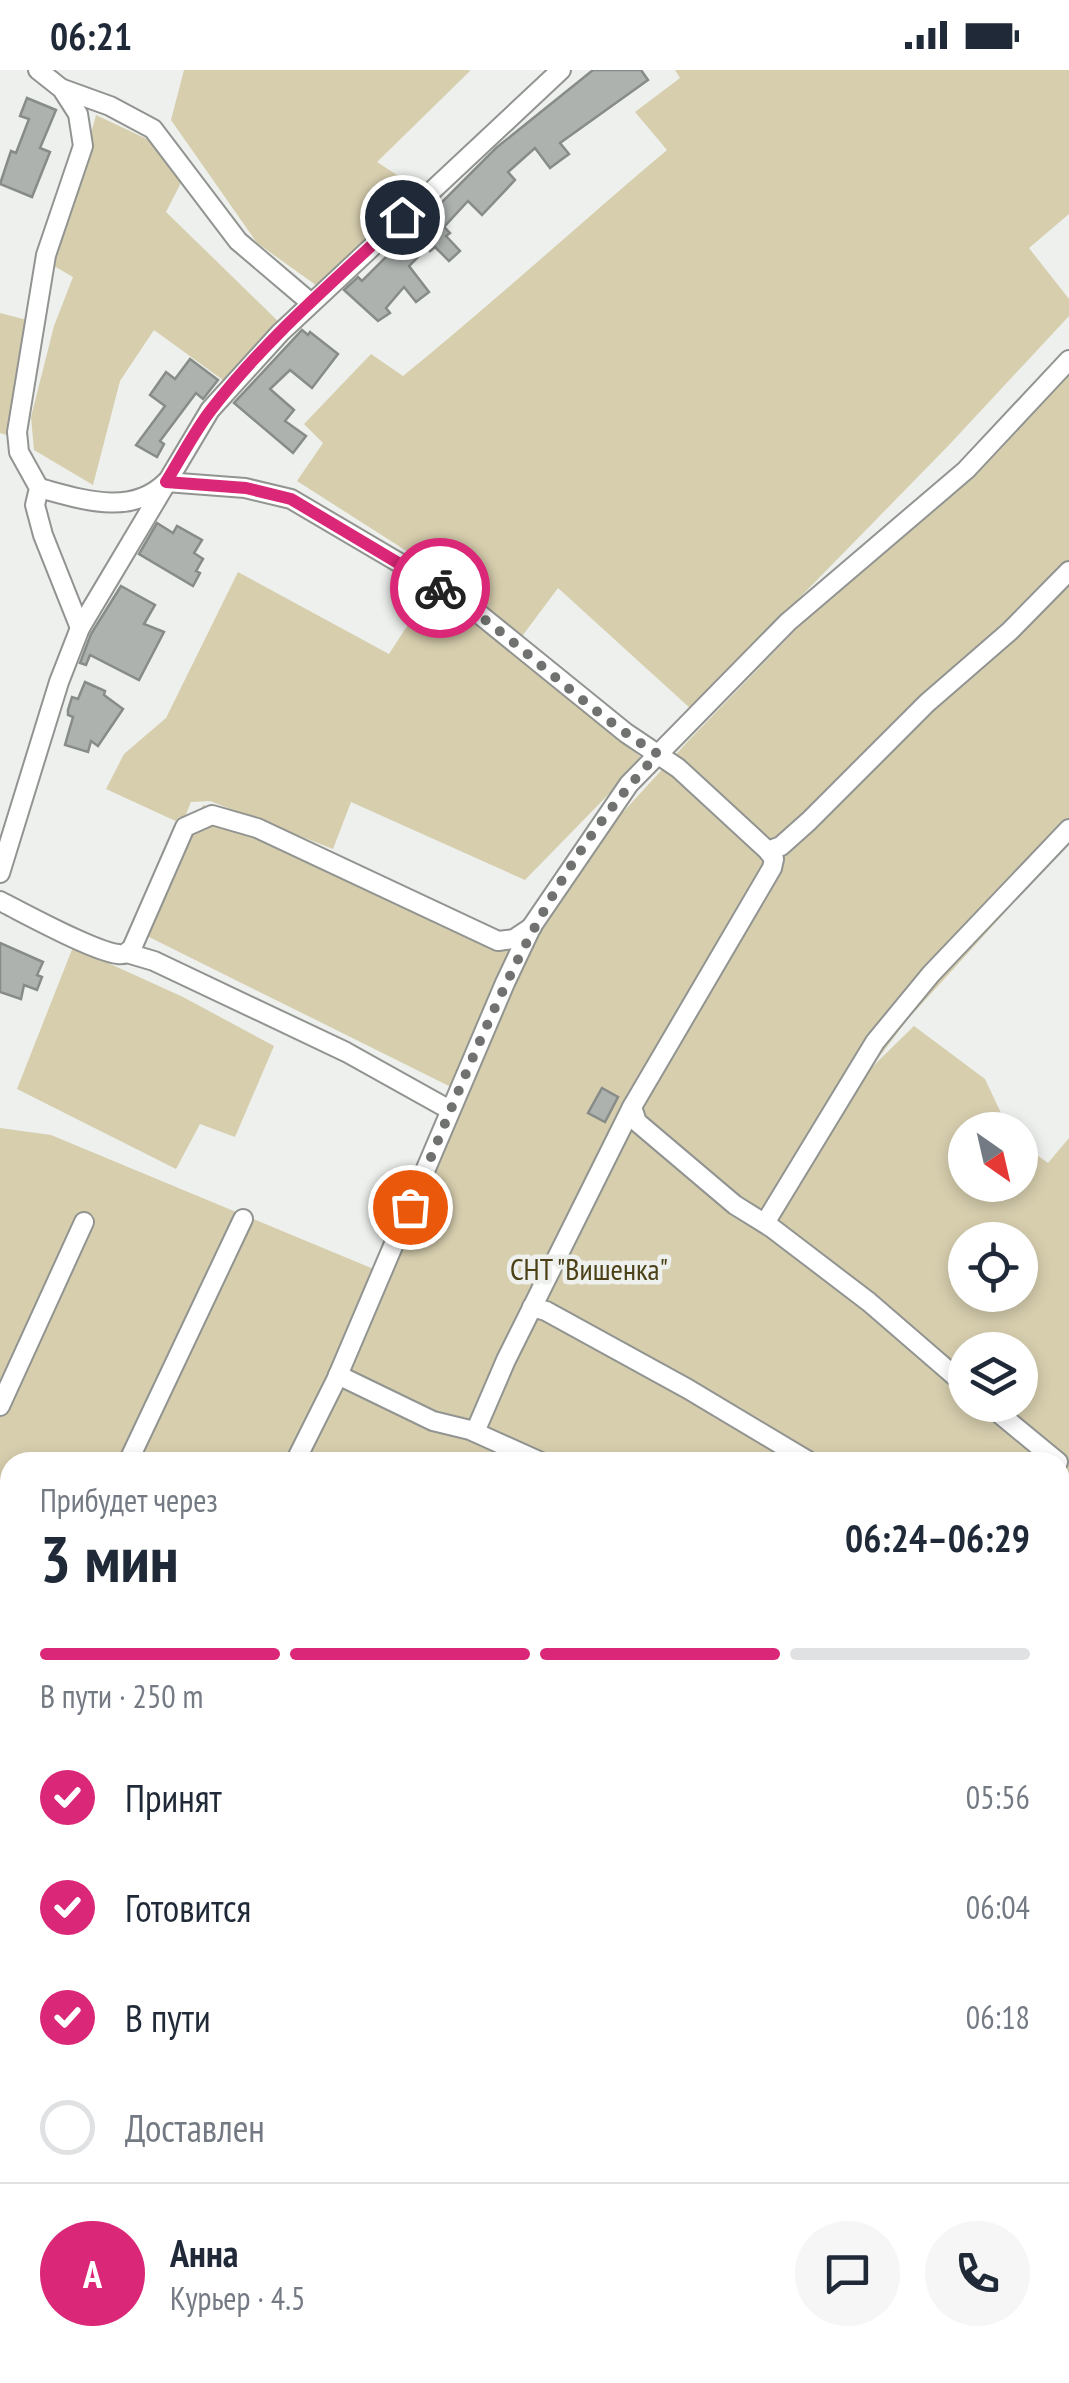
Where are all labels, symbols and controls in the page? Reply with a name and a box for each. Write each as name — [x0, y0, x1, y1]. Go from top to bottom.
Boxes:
text: 06:21 — [50, 11, 132, 60]
pin — [360, 175, 445, 260]
icon: home — [375, 190, 430, 245]
courier — [390, 538, 490, 638]
icon: bike — [413, 561, 468, 616]
north arrow — [948, 1112, 1038, 1202]
map controls — [948, 1112, 1038, 1422]
pin — [368, 1165, 453, 1250]
icon: bag — [383, 1180, 438, 1235]
button: locate — [948, 1222, 1038, 1312]
park label: СНТ "Вишенка" — [510, 1249, 668, 1288]
button: layers — [948, 1332, 1038, 1422]
text: Прибудет через — [40, 1479, 218, 1521]
text: 06:24–06:29 — [845, 1513, 1030, 1562]
text: 3 мин — [40, 1516, 179, 1600]
text: В пути · 250 m — [40, 1675, 203, 1717]
icon: check — [40, 1770, 95, 1825]
text: Принят — [125, 1773, 222, 1822]
text: 05:56 — [966, 1776, 1030, 1818]
icon: check — [40, 1880, 95, 1935]
text: Готовится — [125, 1883, 251, 1932]
text: 06:04 — [966, 1886, 1030, 1928]
icon: check — [40, 1990, 95, 2045]
text: В пути — [125, 1993, 211, 2042]
text: 06:18 — [966, 1996, 1030, 2038]
text: Доставлен — [125, 2103, 265, 2152]
button: chat — [795, 2221, 900, 2326]
button: phone — [925, 2221, 1030, 2326]
text: Анна — [170, 2228, 238, 2277]
text: А — [83, 2249, 102, 2298]
text: Курьер · 4.5 — [170, 2277, 305, 2319]

